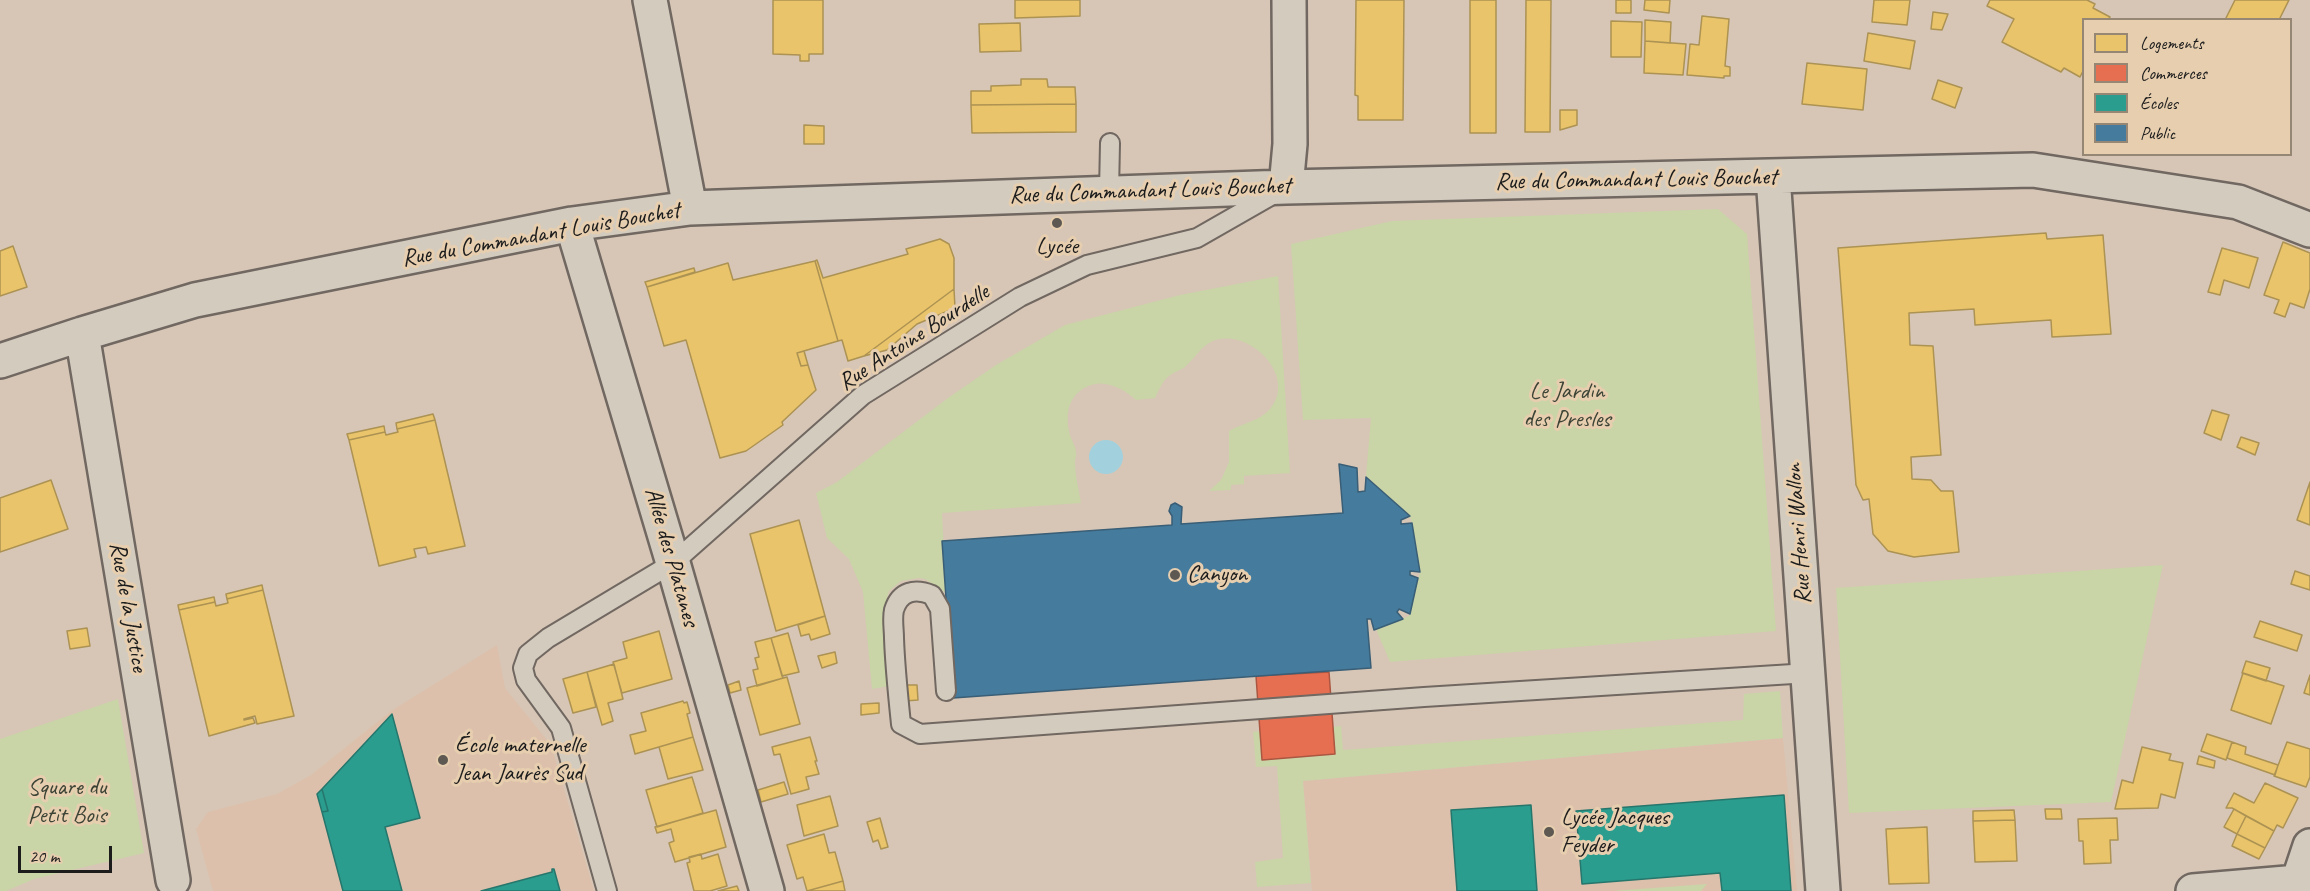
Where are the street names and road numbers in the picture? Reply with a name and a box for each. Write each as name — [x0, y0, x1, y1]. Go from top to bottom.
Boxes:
street label: Rue du Commandant Louis Bouchet — [1495, 163, 1777, 197]
street label: Rue du Commandant Louis Bouchet — [1009, 172, 1291, 210]
street label: Rue du Commandant Louis Bouchet — [400, 196, 682, 274]
street label: Rue Antoine Bourdelle — [833, 278, 995, 398]
street label: Rue Henri Wallon — [1780, 463, 1818, 605]
street label: Allée des Platanes — [637, 484, 705, 630]
street label: Rue de la Justice — [102, 540, 154, 674]

